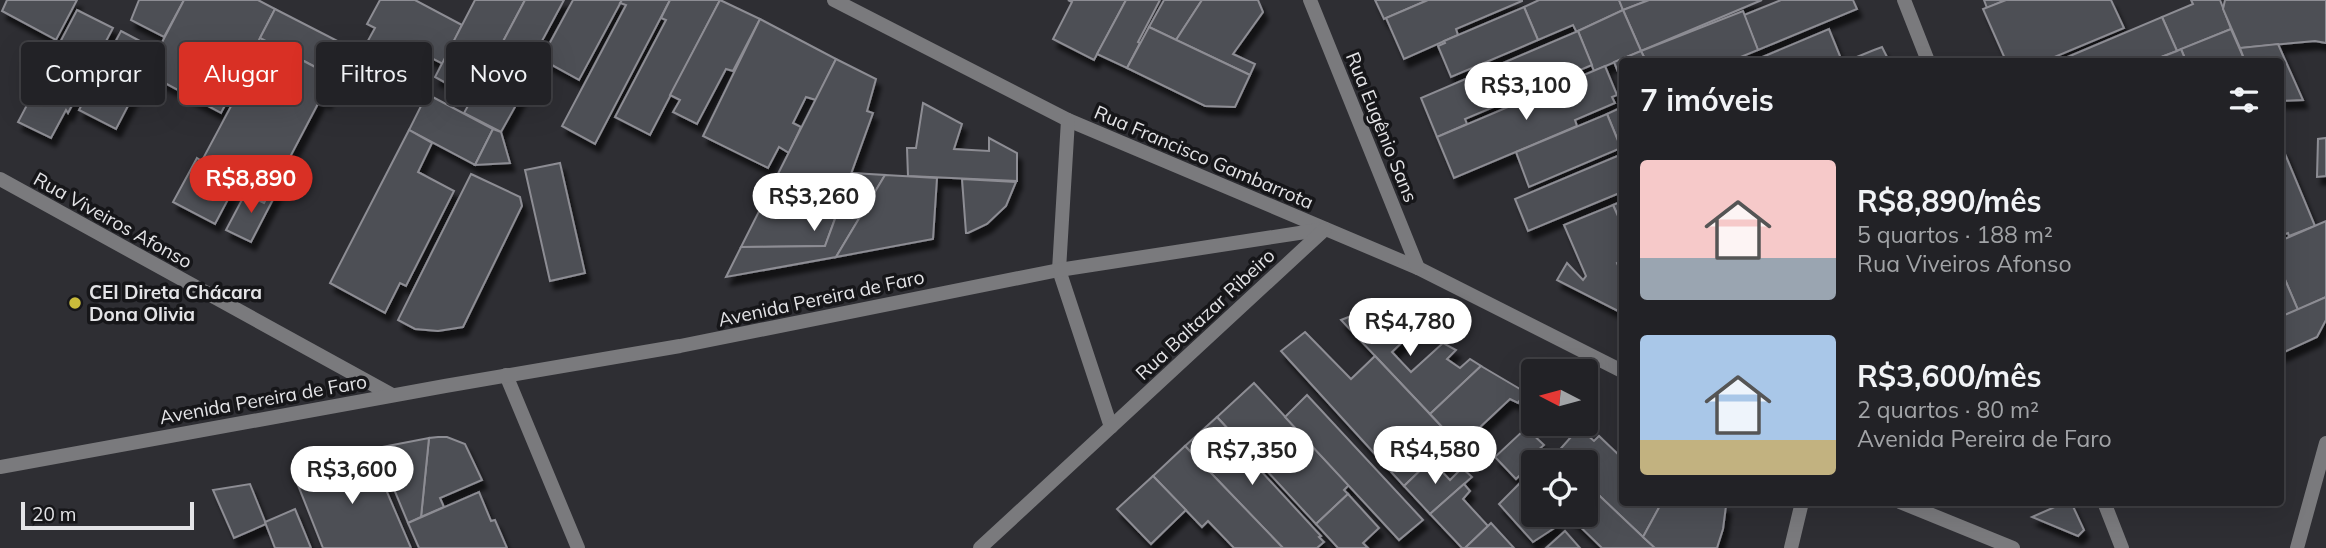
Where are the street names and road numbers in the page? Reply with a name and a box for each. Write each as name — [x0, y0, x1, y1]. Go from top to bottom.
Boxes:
street label: Rua Eugênio Sans — [1341, 48, 1423, 206]
street label: Rua Francisco Gambarrota — [1091, 100, 1317, 214]
street label: Rua Viveiros Afonso — [30, 167, 196, 273]
street label: Rua Baltazar Ribeiro — [1130, 243, 1280, 385]
street label: Avenida Pereira de Faro — [716, 264, 926, 332]
street label: Avenida Pereira de Faro — [157, 369, 369, 429]

